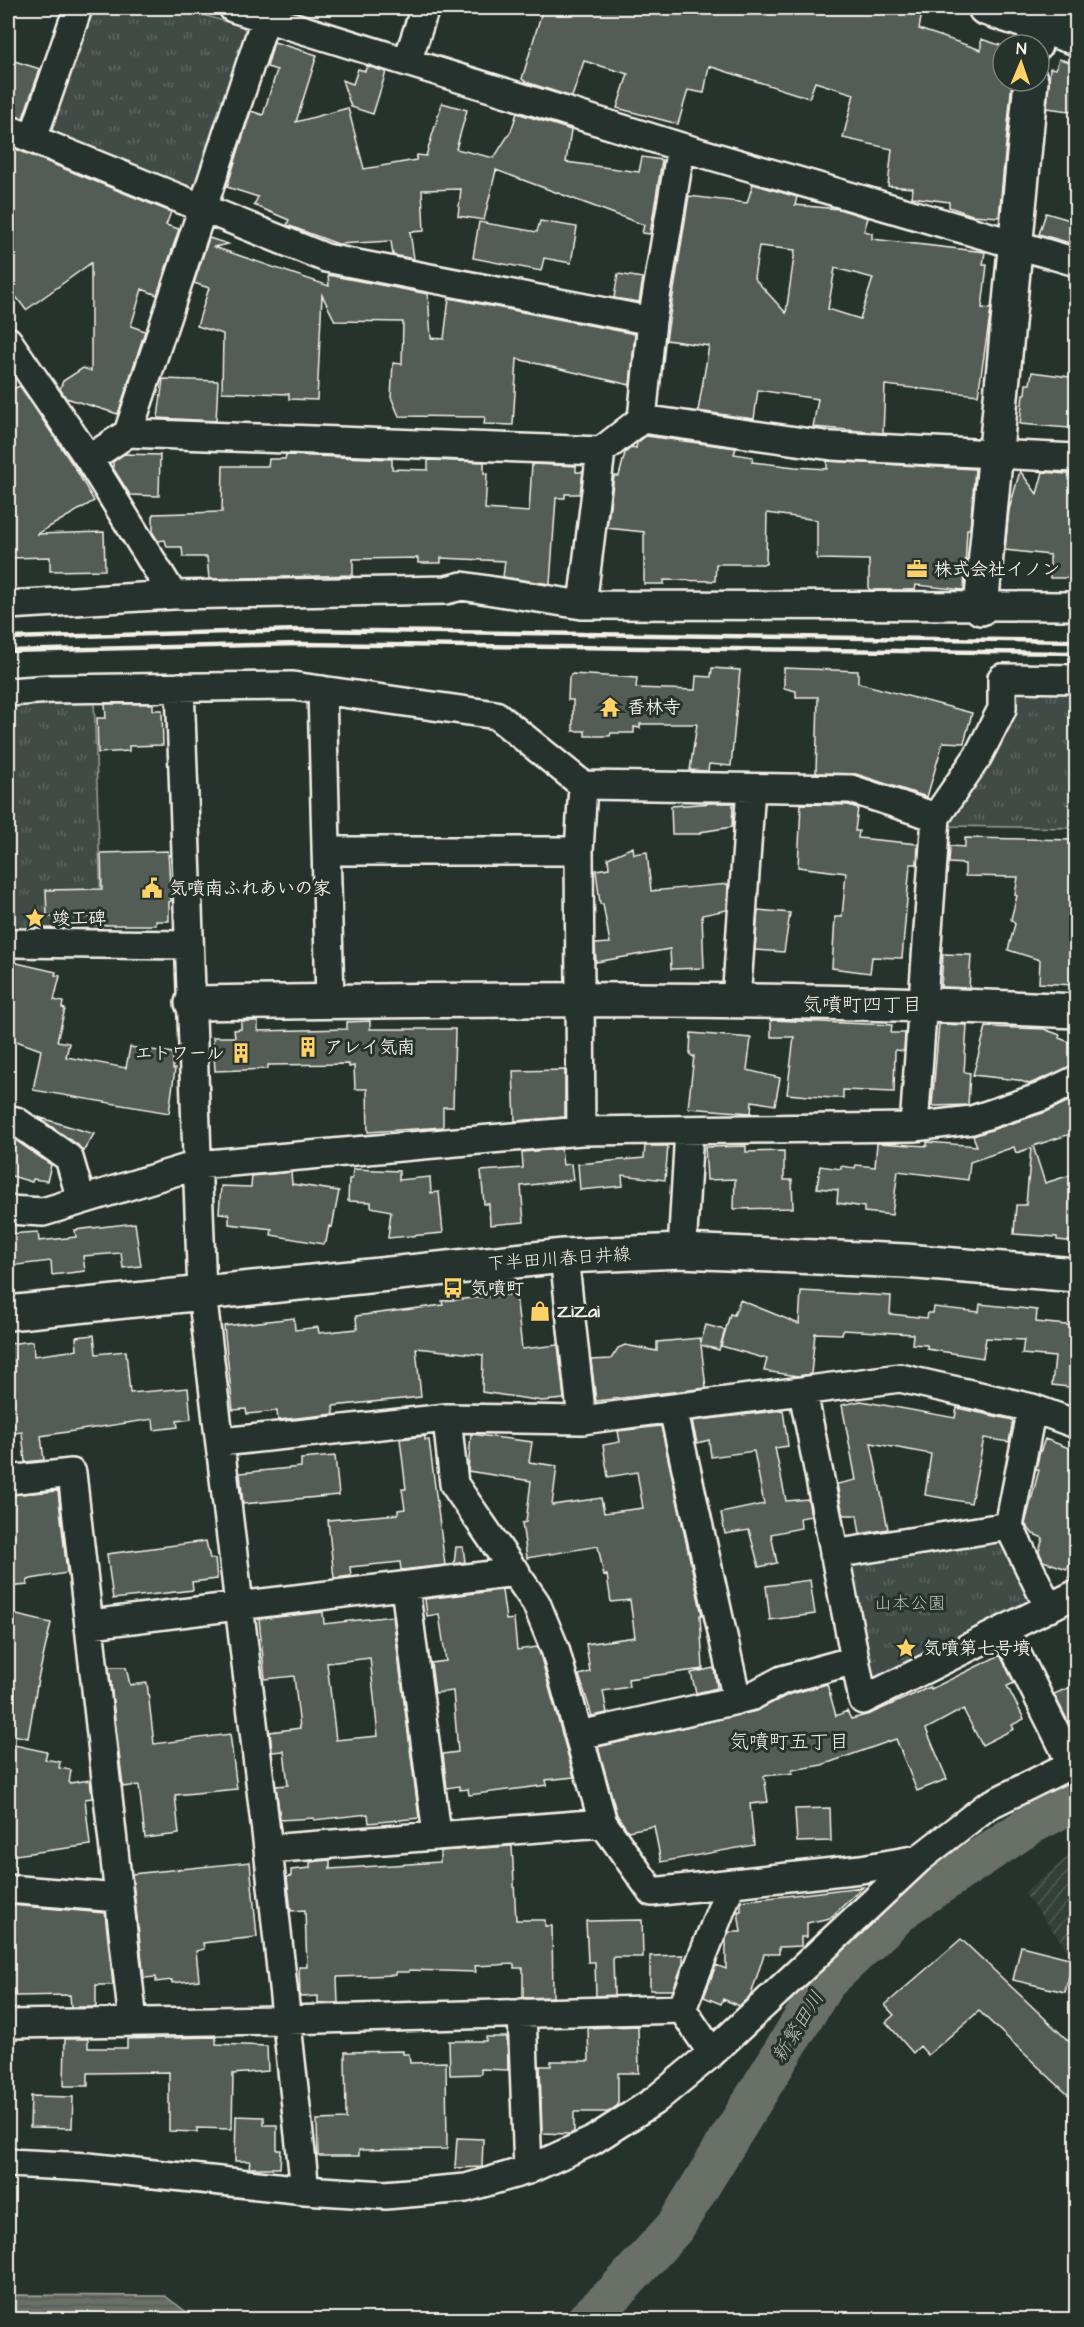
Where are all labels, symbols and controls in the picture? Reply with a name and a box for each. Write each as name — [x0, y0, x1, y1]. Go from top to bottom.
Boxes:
north arrow — [991, 33, 1051, 93]
text: N — [1016, 38, 1027, 60]
office icon: 株式会社イノン — [905, 557, 929, 581]
place label: 株式会社イノン — [934, 557, 1060, 582]
temple icon: 香林寺 — [598, 695, 622, 719]
place label: 香林寺 — [627, 695, 681, 720]
public building icon: 気噴南ふれあいの家 — [140, 876, 164, 900]
place label: 気噴南ふれあいの家 — [169, 876, 331, 901]
place icon: 竣工碑 — [23, 906, 47, 930]
place label: 竣工碑 — [52, 906, 106, 931]
district label: 気噴町四丁目 — [802, 991, 922, 1019]
building icon: アレイ気南 — [296, 1035, 320, 1059]
place label: アレイ気南 — [325, 1035, 415, 1060]
place label: エトワール — [135, 1041, 224, 1066]
building icon: エトワール — [229, 1041, 253, 1065]
street label: 下半田川春日井線 — [486, 1242, 632, 1276]
bus stop icon: 気噴町 — [441, 1276, 465, 1300]
place label: 気噴町 — [470, 1276, 524, 1301]
shop icon: ZiZai — [528, 1299, 552, 1323]
place label: ZiZai — [557, 1299, 600, 1324]
park label: 山本公園 — [874, 1591, 946, 1616]
place icon: 気噴第七号墳 — [894, 1636, 918, 1660]
place label: 気噴第七号墳 — [923, 1636, 1031, 1661]
district label: 気噴町五丁目 — [729, 1728, 849, 1756]
water label: 新繁田川 — [765, 1986, 831, 2068]

